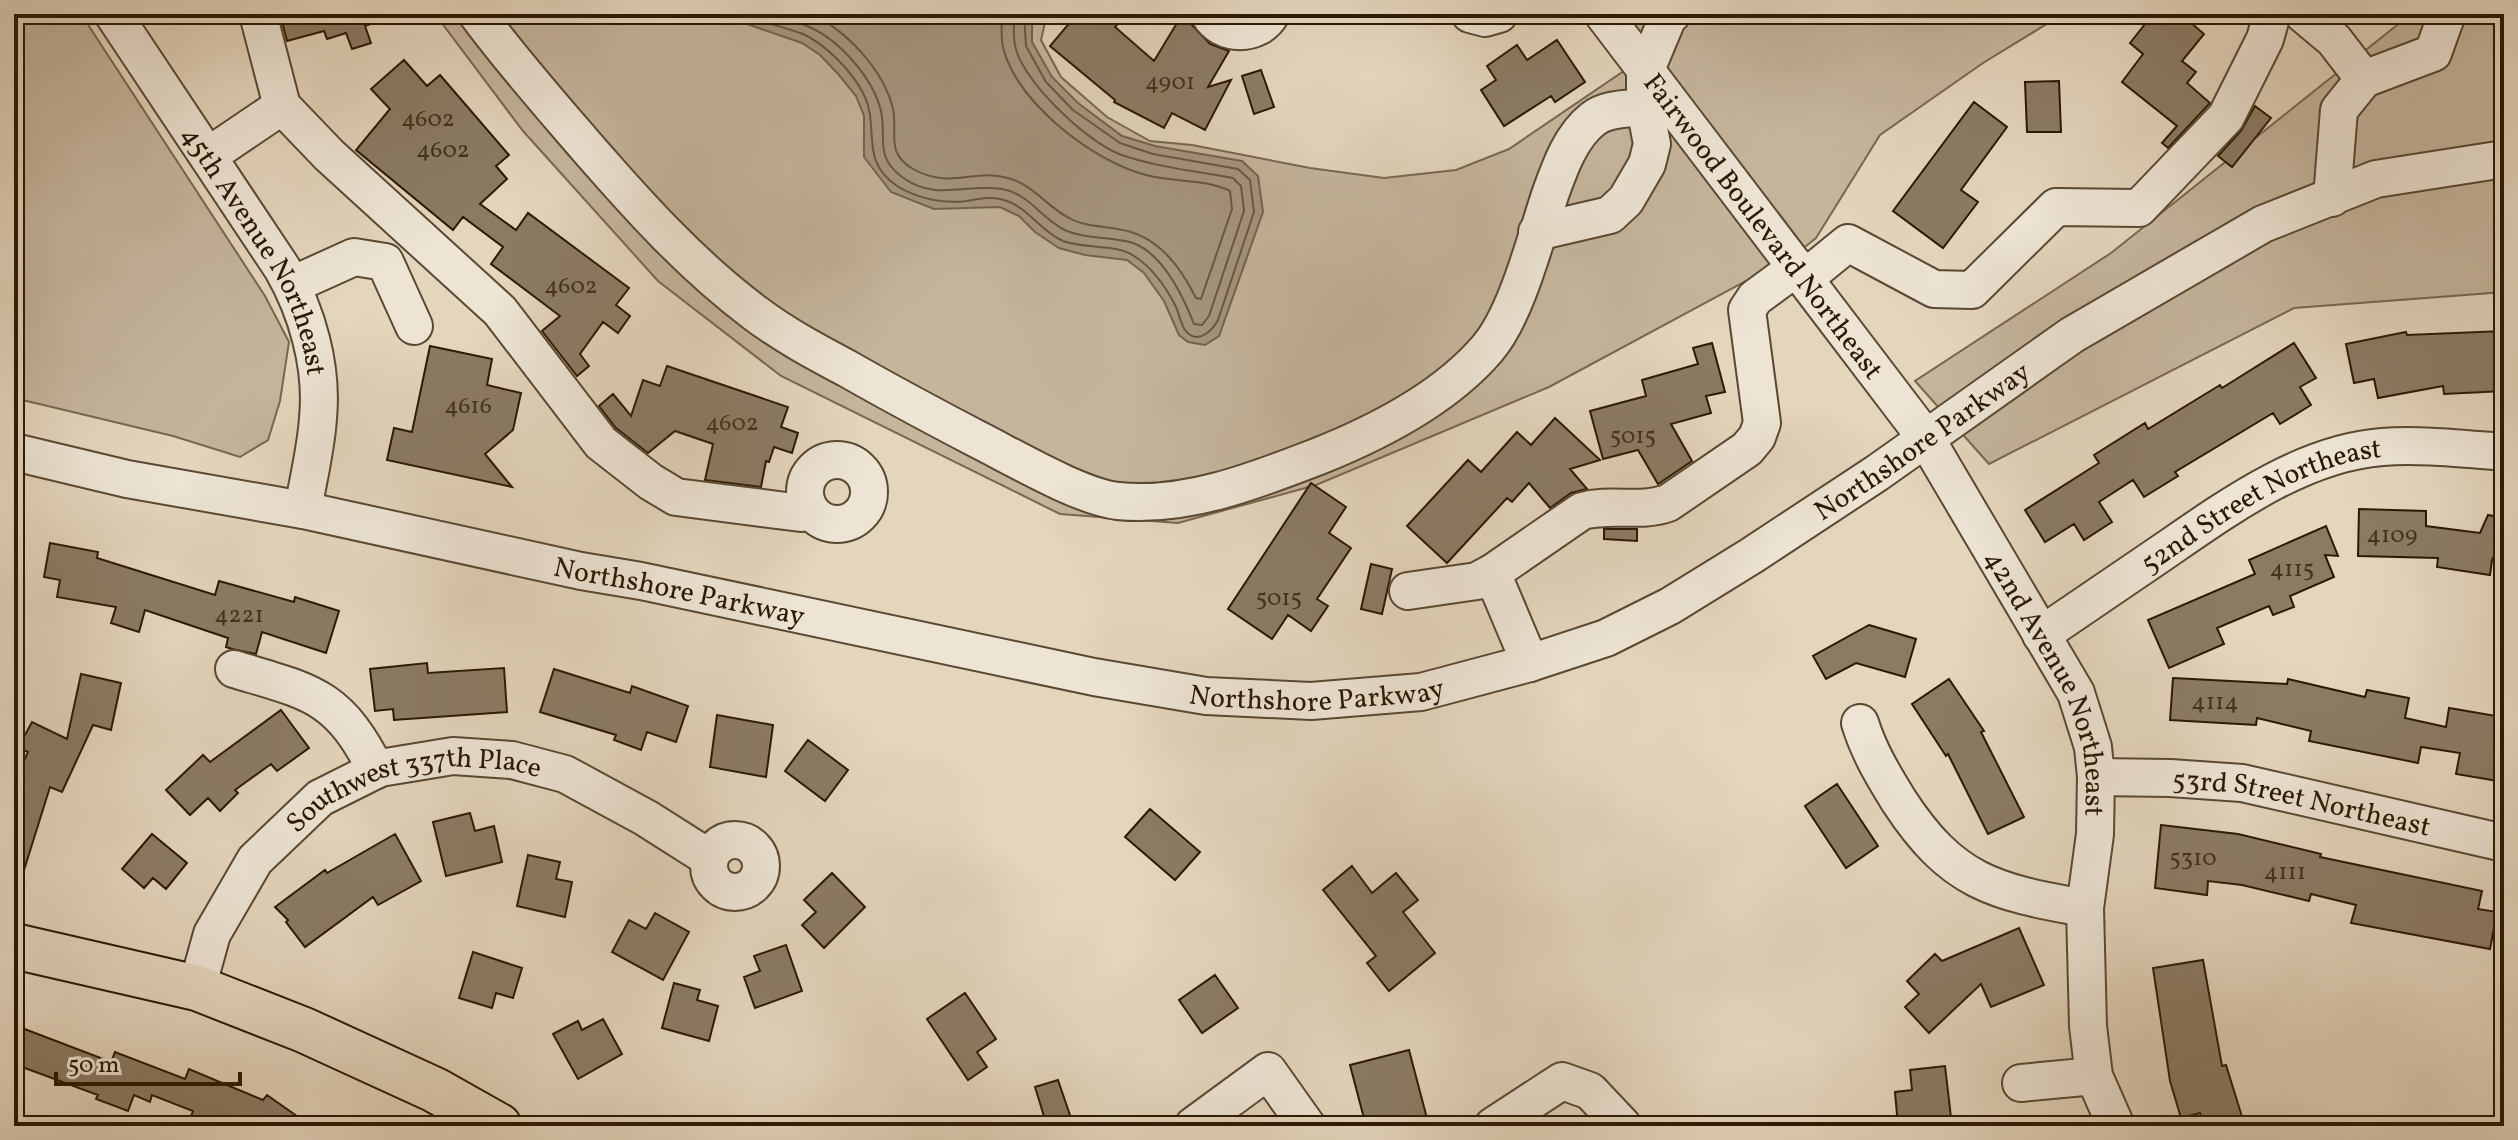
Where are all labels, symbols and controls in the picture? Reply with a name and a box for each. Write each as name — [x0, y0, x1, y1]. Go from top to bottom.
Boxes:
house number: 4901 — [1145, 66, 1195, 100]
street label: Fairwood Boulevard Northeast — [1633, 66, 1891, 388]
house number: 4602 — [401, 103, 455, 137]
street label: 45th Avenue Northeast — [171, 119, 335, 378]
house number: 4602 — [416, 134, 470, 168]
house number: 4602 — [544, 270, 598, 304]
street label: Northshore Parkway — [1807, 354, 2039, 531]
house number: 4616 — [444, 390, 492, 424]
house number: 4602 — [705, 407, 759, 441]
house number: 5015 — [1610, 420, 1656, 454]
street label: 52nd Street Northeast — [2134, 430, 2383, 584]
house number: 4109 — [2367, 519, 2417, 553]
street label: 42nd Avenue Northeast — [1974, 543, 2113, 817]
street label: Northshore Parkway — [550, 549, 808, 637]
house number: 4115 — [2270, 553, 2314, 587]
house number: 5015 — [1256, 582, 1302, 616]
house number: 4221 — [214, 599, 264, 633]
street label: Northshore Parkway — [1186, 670, 1449, 723]
house number: 4114 — [2191, 686, 2239, 720]
street label: Southwest 337th Place — [278, 739, 546, 843]
street label: 53rd Street Northeast — [2171, 761, 2434, 848]
house number: 5310 — [2169, 842, 2217, 876]
house number: 4111 — [2264, 856, 2306, 890]
scale bar — [56, 1036, 240, 1086]
text: 50 m — [68, 1049, 120, 1083]

